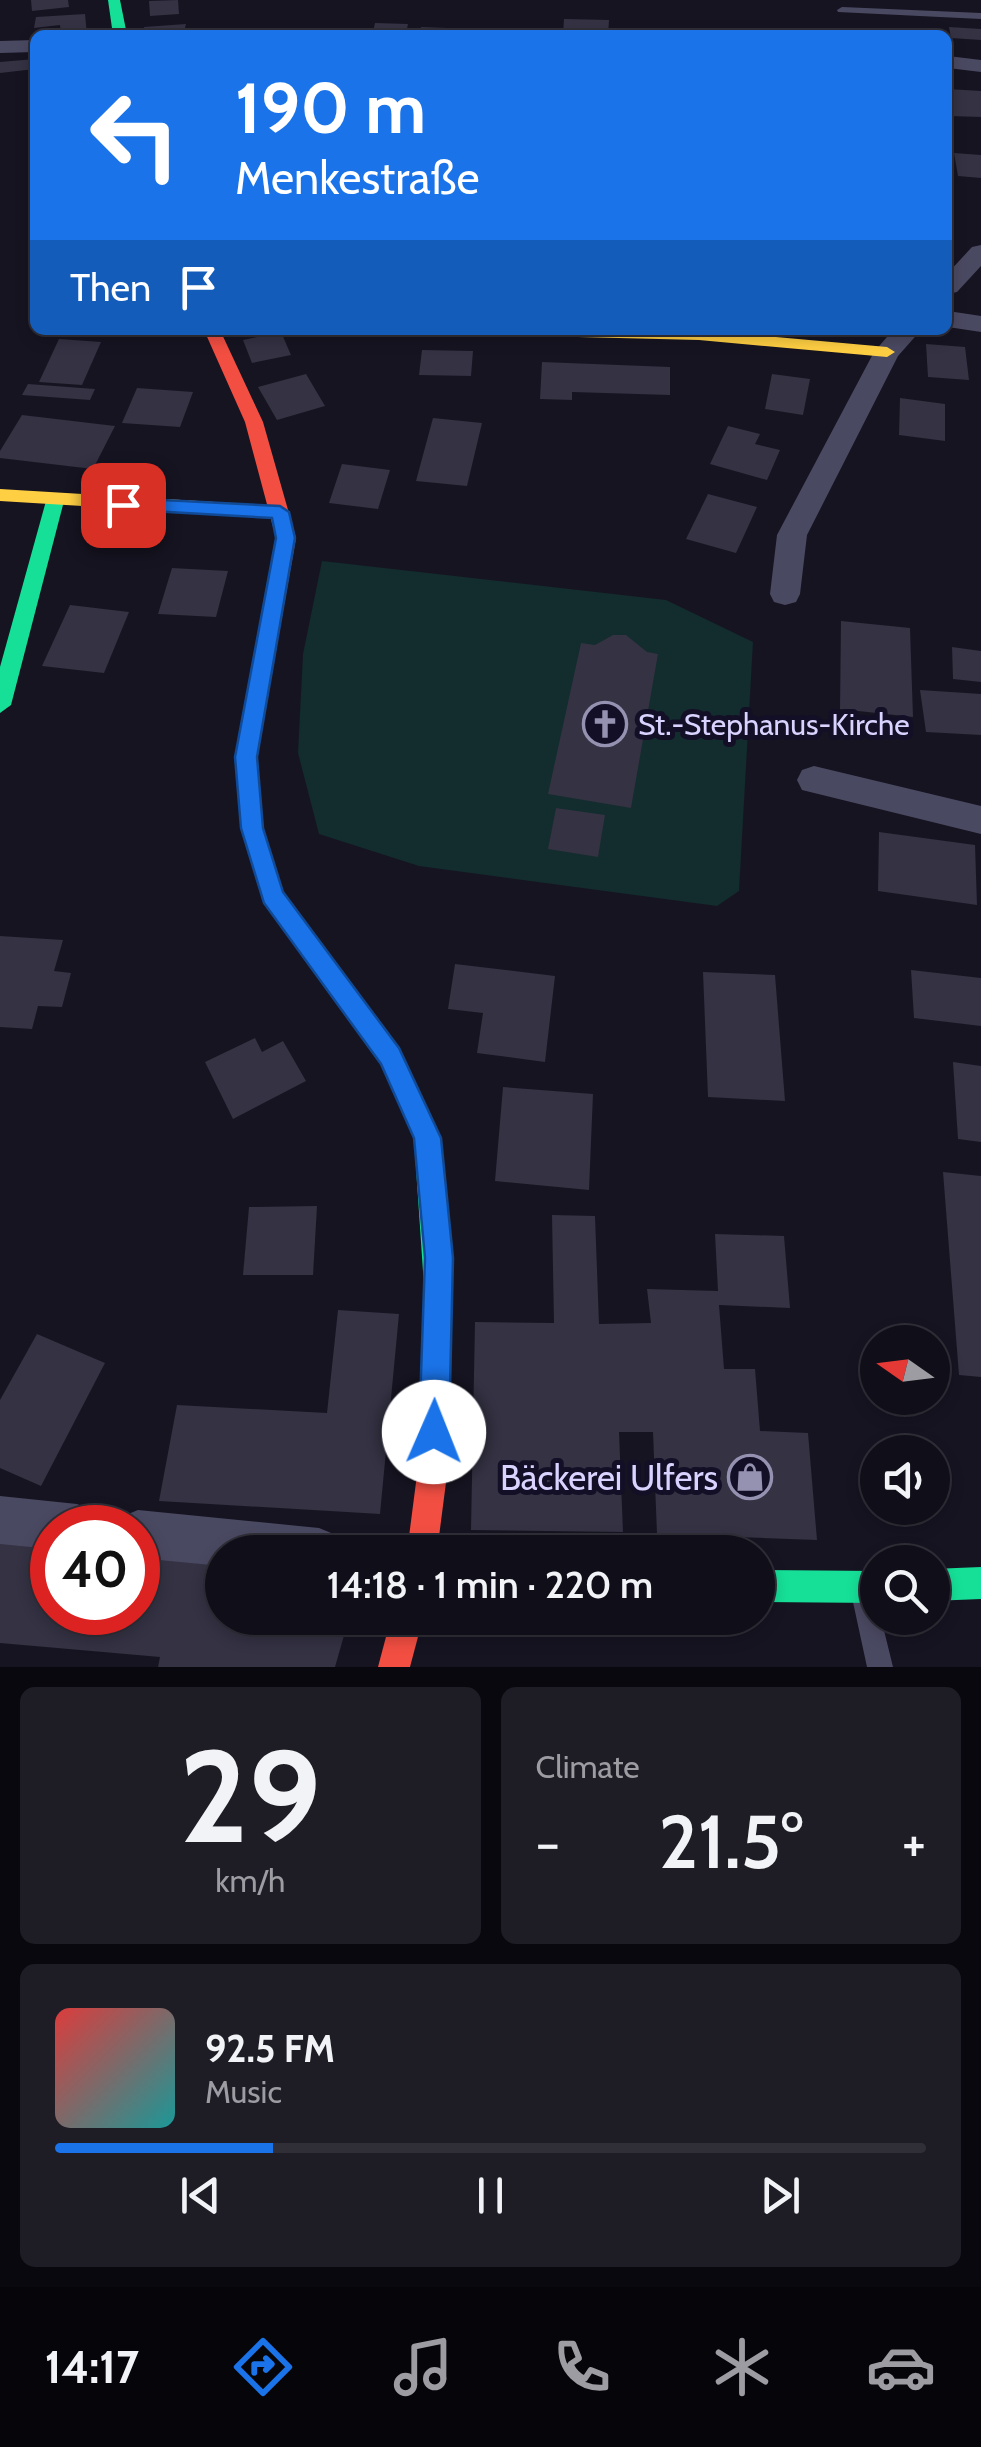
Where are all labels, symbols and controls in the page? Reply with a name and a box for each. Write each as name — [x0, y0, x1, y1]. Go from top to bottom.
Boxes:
text: 190 m — [235, 65, 426, 151]
icon: left — [70, 70, 200, 200]
text: Menkestraße — [235, 151, 480, 205]
icon: arrive — [171, 260, 226, 315]
text: Then — [70, 264, 151, 311]
pin — [81, 463, 166, 548]
icon: arrive — [96, 478, 151, 533]
church icon: St.-Stephanus-Kirche — [582, 701, 628, 747]
place label: St.-Stephanus-Kirche — [638, 706, 910, 743]
north arrow — [860, 1325, 950, 1415]
map controls — [860, 1325, 950, 1635]
position arrow — [382, 1380, 486, 1484]
button: sound — [860, 1435, 950, 1525]
shop icon: Bäckerei Ulfers — [727, 1454, 773, 1500]
place label: Bäckerei Ulfers — [500, 1456, 718, 1499]
speed limit sign: 40 — [30, 1505, 160, 1635]
button: search — [860, 1545, 950, 1635]
text: 14:18 · 1 min · 220 m — [327, 1561, 653, 1608]
text: 29 — [179, 1717, 321, 1875]
text: Climate — [536, 1747, 640, 1786]
text: 21.5° — [659, 1796, 803, 1887]
text: − — [536, 1809, 560, 1876]
text: + — [902, 1809, 926, 1876]
text: km/h — [215, 1861, 285, 1900]
text: 92.5 FM — [205, 2025, 335, 2072]
text: Music — [205, 2072, 282, 2111]
icon: previous — [173, 2168, 228, 2223]
icon: pause — [463, 2168, 518, 2223]
icon: next — [753, 2168, 808, 2223]
icon: directions — [228, 2332, 298, 2402]
icon: music — [388, 2332, 458, 2402]
icon: phone — [547, 2332, 617, 2402]
icon: climate — [707, 2332, 777, 2402]
icon: car — [866, 2332, 936, 2402]
text: 14:17 — [45, 2340, 139, 2394]

